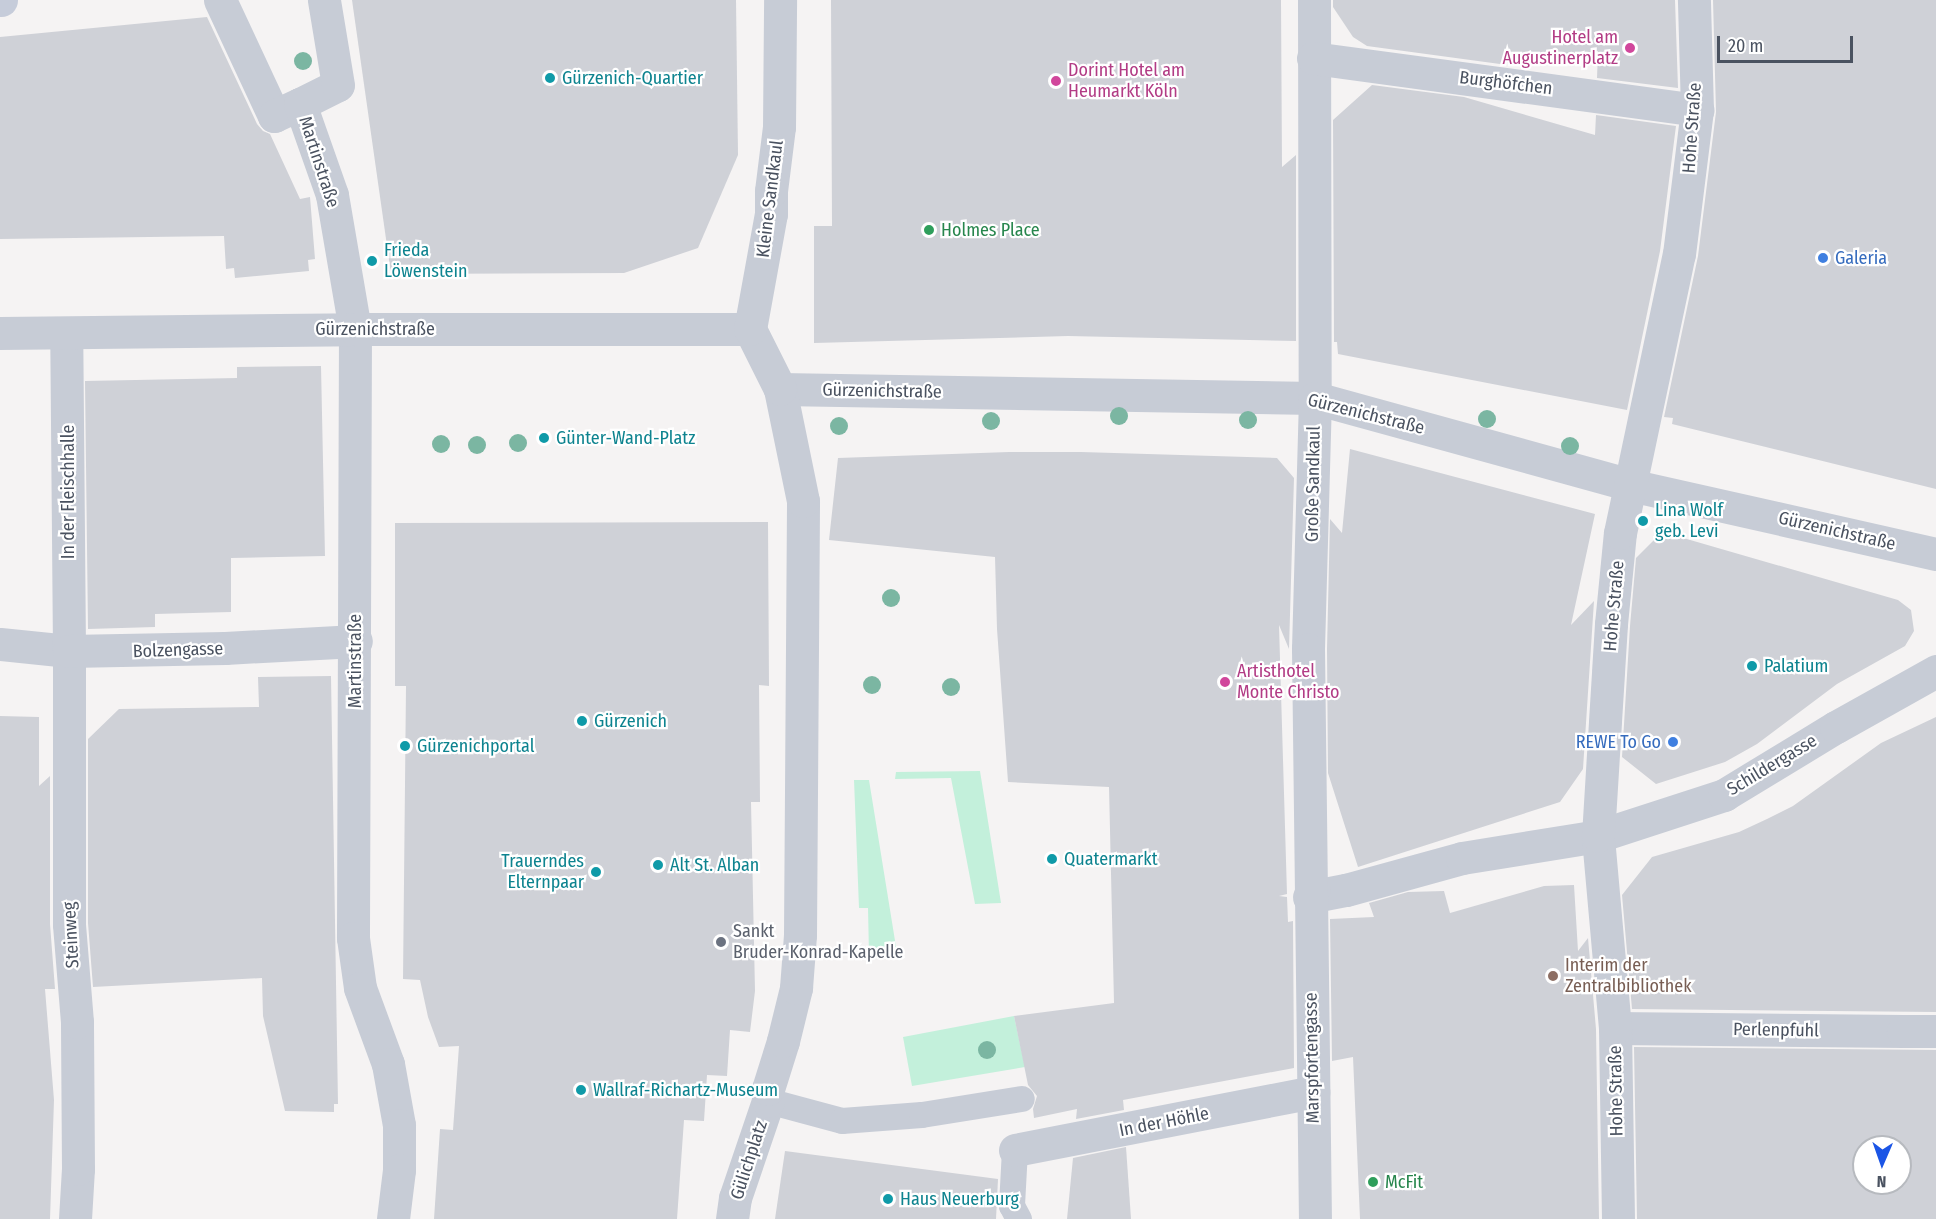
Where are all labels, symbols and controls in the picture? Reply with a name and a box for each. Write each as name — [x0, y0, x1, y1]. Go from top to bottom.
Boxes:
scale bar — [1720, 24, 1856, 62]
place label: Hotel am Augustinerplatz — [1503, 27, 1618, 70]
text: 20 m — [1728, 35, 1763, 57]
marker: Hotel am Augustinerplatz — [1623, 41, 1637, 55]
place label: Dorint Hotel am Heumarkt Köln — [1068, 60, 1185, 103]
place label: Gürzenich-Quartier — [562, 67, 703, 89]
street label: Burghöfchen — [1458, 67, 1554, 99]
marker: Gürzenich-Quartier — [543, 71, 557, 85]
marker: Dorint Hotel am Heumarkt Köln — [1049, 74, 1063, 88]
street label: Hohe Straße — [1678, 82, 1706, 174]
street label: Martinstraße — [294, 114, 344, 210]
street label: Kleine Sandkaul — [752, 139, 788, 259]
place label: Holmes Place — [941, 219, 1040, 241]
marker: Holmes Place — [922, 223, 936, 237]
place label: Frieda Löwenstein — [384, 240, 467, 282]
place label: Galeria — [1835, 247, 1887, 269]
marker: Galeria — [1816, 251, 1830, 265]
marker: Frieda Löwenstein — [365, 254, 379, 268]
street label: Gürzenichstraße — [315, 318, 435, 340]
street label: Gürzenichstraße — [822, 379, 942, 403]
street label: Gürzenichstraße — [1305, 389, 1427, 439]
street label: In der Fleischhalle — [57, 425, 79, 559]
street label: Große Sandkaul — [1301, 426, 1325, 542]
place label: Günter-Wand-Platz — [556, 427, 695, 449]
marker: Günter-Wand-Platz — [537, 431, 551, 445]
place label: Lina Wolf geb. Levi — [1655, 500, 1723, 542]
street label: Gürzenichstraße — [1776, 507, 1898, 555]
marker: Lina Wolf geb. Levi — [1636, 514, 1650, 528]
street label: Hohe Straße — [1599, 560, 1629, 652]
street label: Martinstraße — [344, 614, 366, 708]
street label: Bolzengasse — [132, 638, 224, 662]
place label: Palatium — [1764, 655, 1828, 677]
marker: Palatium — [1745, 659, 1759, 673]
place label: Artisthotel Monte Christo — [1237, 661, 1340, 704]
marker: Artisthotel Monte Christo — [1218, 675, 1232, 689]
place label: Gürzenich — [594, 710, 667, 732]
marker: Gürzenich — [575, 714, 589, 728]
street label: Schildergasse — [1723, 730, 1821, 800]
place label: REWE To Go — [1576, 731, 1661, 753]
place label: Gürzenichportal — [417, 735, 534, 757]
marker: REWE To Go — [1666, 735, 1680, 749]
marker: Gürzenichportal — [398, 739, 412, 753]
place label: Quatermarkt — [1064, 848, 1158, 870]
place label: Trauerndes Elternpaar — [501, 851, 584, 894]
marker: Quatermarkt — [1045, 852, 1059, 866]
place label: Alt St. Alban — [670, 854, 759, 876]
marker: Alt St. Alban — [651, 858, 665, 872]
marker: Trauerndes Elternpaar — [589, 865, 603, 879]
street label: Steinweg — [58, 901, 84, 969]
place label: Sankt Bruder-Konrad-Kapelle — [733, 921, 903, 964]
marker: Sankt Bruder-Konrad-Kapelle — [714, 935, 728, 949]
place label: Interim der Zentralbibliothek — [1565, 955, 1692, 998]
marker: Interim der Zentralbibliothek — [1546, 969, 1560, 983]
street label: Marspfortengasse — [1300, 992, 1324, 1124]
street label: Perlenpfuhl — [1733, 1018, 1819, 1042]
street label: Hohe Straße — [1604, 1045, 1628, 1137]
place label: Wallraf-Richartz-Museum — [593, 1079, 778, 1101]
marker: Wallraf-Richartz-Museum — [574, 1083, 588, 1097]
street label: In der Höhle — [1117, 1103, 1211, 1141]
street label: Gülichplatz — [726, 1118, 772, 1202]
north arrow — [1852, 1135, 1912, 1195]
place label: McFit — [1385, 1171, 1423, 1193]
text: N — [1876, 1172, 1887, 1191]
marker: McFit — [1366, 1175, 1380, 1189]
place label: Haus Neuerburg — [900, 1188, 1019, 1210]
marker: Haus Neuerburg — [881, 1192, 895, 1206]

